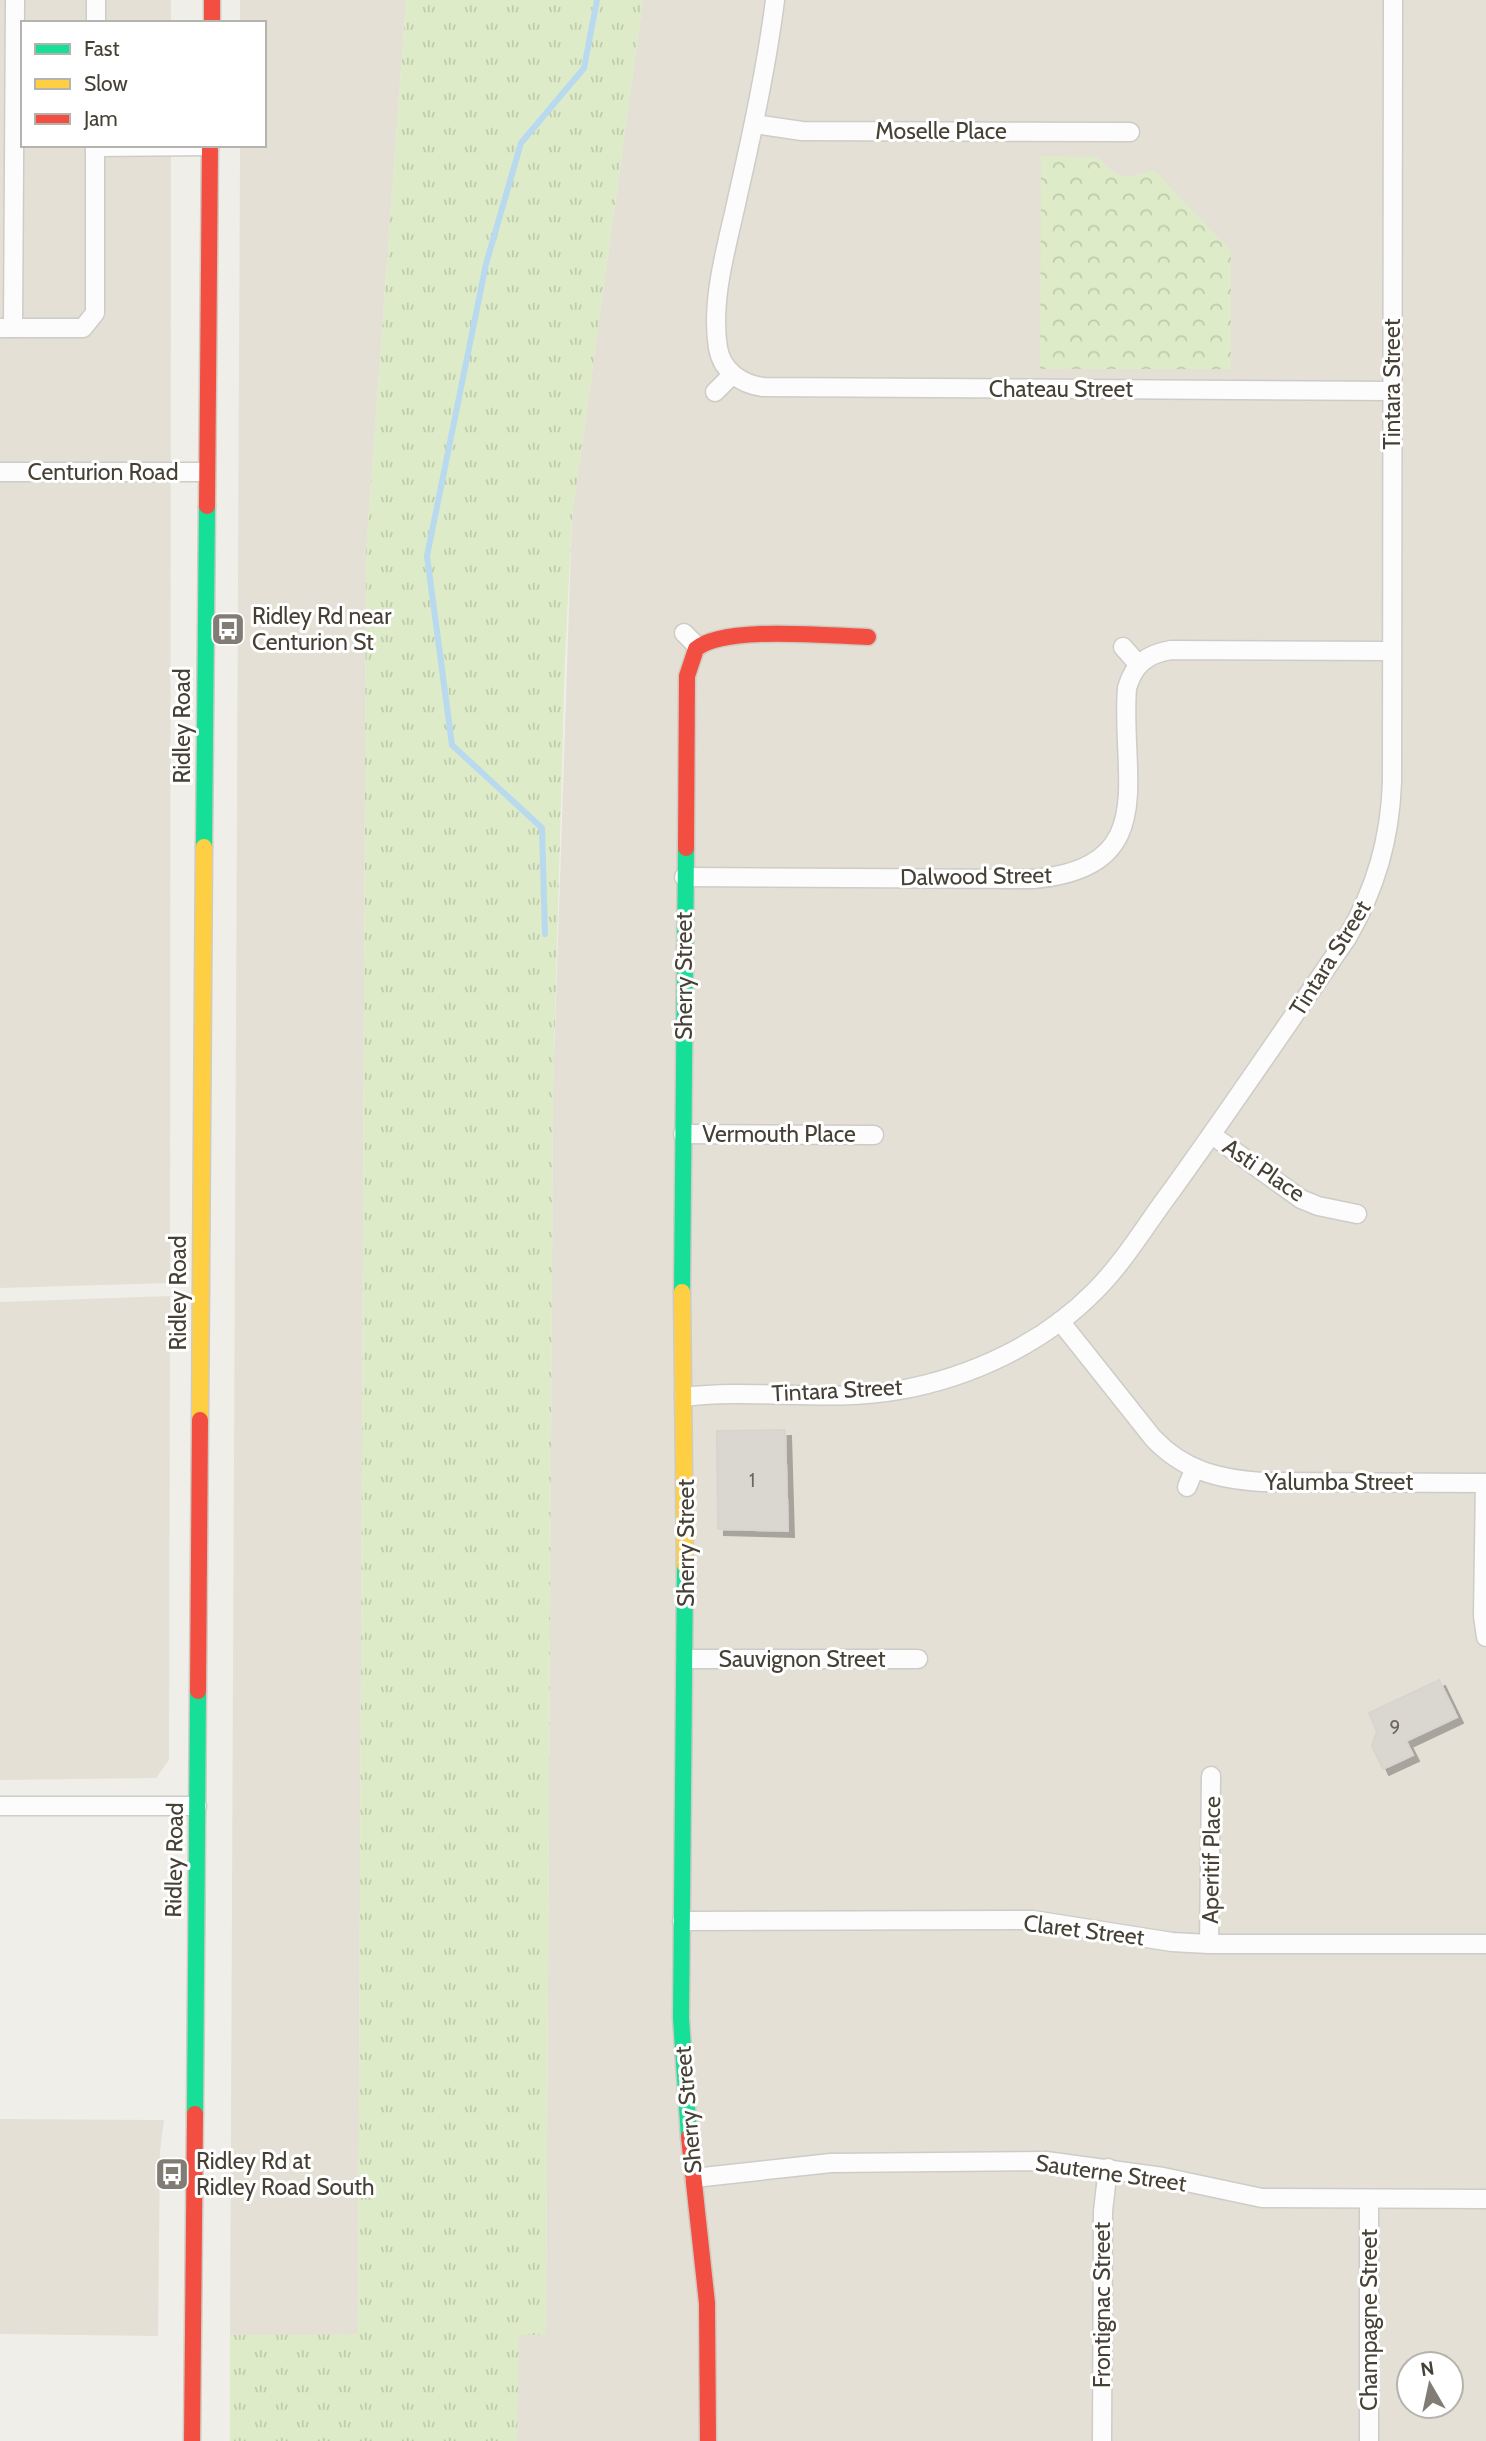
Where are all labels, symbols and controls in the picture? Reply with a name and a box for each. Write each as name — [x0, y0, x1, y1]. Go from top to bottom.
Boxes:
legend — [21, 21, 266, 147]
text: Fast — [84, 36, 120, 61]
text: Slow — [84, 71, 128, 96]
text: Jam — [83, 106, 118, 131]
street label: Moselle Place — [875, 117, 1007, 145]
street label: Tintara Street — [1378, 318, 1406, 449]
street label: Chateau Street — [989, 375, 1133, 403]
street label: Centurion Road — [28, 458, 178, 486]
place label: Ridley Rd near Centurion St — [252, 602, 392, 656]
bus stop icon: Ridley Rd near Centurion St — [209, 610, 247, 648]
street label: Ridley Road — [168, 669, 196, 784]
street label: Dalwood Street — [900, 861, 1052, 891]
street label: Tintara Street — [1283, 895, 1377, 1021]
street label: Sherry Street — [670, 912, 698, 1040]
street label: Vermouth Place — [702, 1120, 856, 1148]
street label: Asti Place — [1218, 1132, 1311, 1208]
street label: Ridley Road — [164, 1236, 192, 1351]
street label: Tintara Street — [771, 1373, 903, 1407]
street label: Yalumba Street — [1264, 1468, 1413, 1496]
house number: 1 — [749, 1469, 755, 1492]
street label: Sherry Street — [672, 1479, 700, 1607]
street label: Sauvignon Street — [719, 1645, 886, 1673]
house number: 9 — [1390, 1716, 1400, 1739]
street label: Aperitif Place — [1196, 1796, 1226, 1924]
street label: Ridley Road — [159, 1802, 189, 1918]
street label: Claret Street — [1022, 1909, 1146, 1951]
street label: Sherry Street — [668, 2045, 708, 2175]
place label: Ridley Rd at Ridley Road South — [196, 2147, 375, 2201]
street label: Sauterne Street — [1034, 2149, 1189, 2197]
bus stop icon: Ridley Rd at Ridley Road South — [153, 2155, 191, 2193]
street label: Frontignac Street — [1088, 2222, 1116, 2388]
street label: Champagne Street — [1355, 2229, 1383, 2411]
north arrow — [1395, 2350, 1465, 2420]
text: N — [1419, 2356, 1436, 2381]

